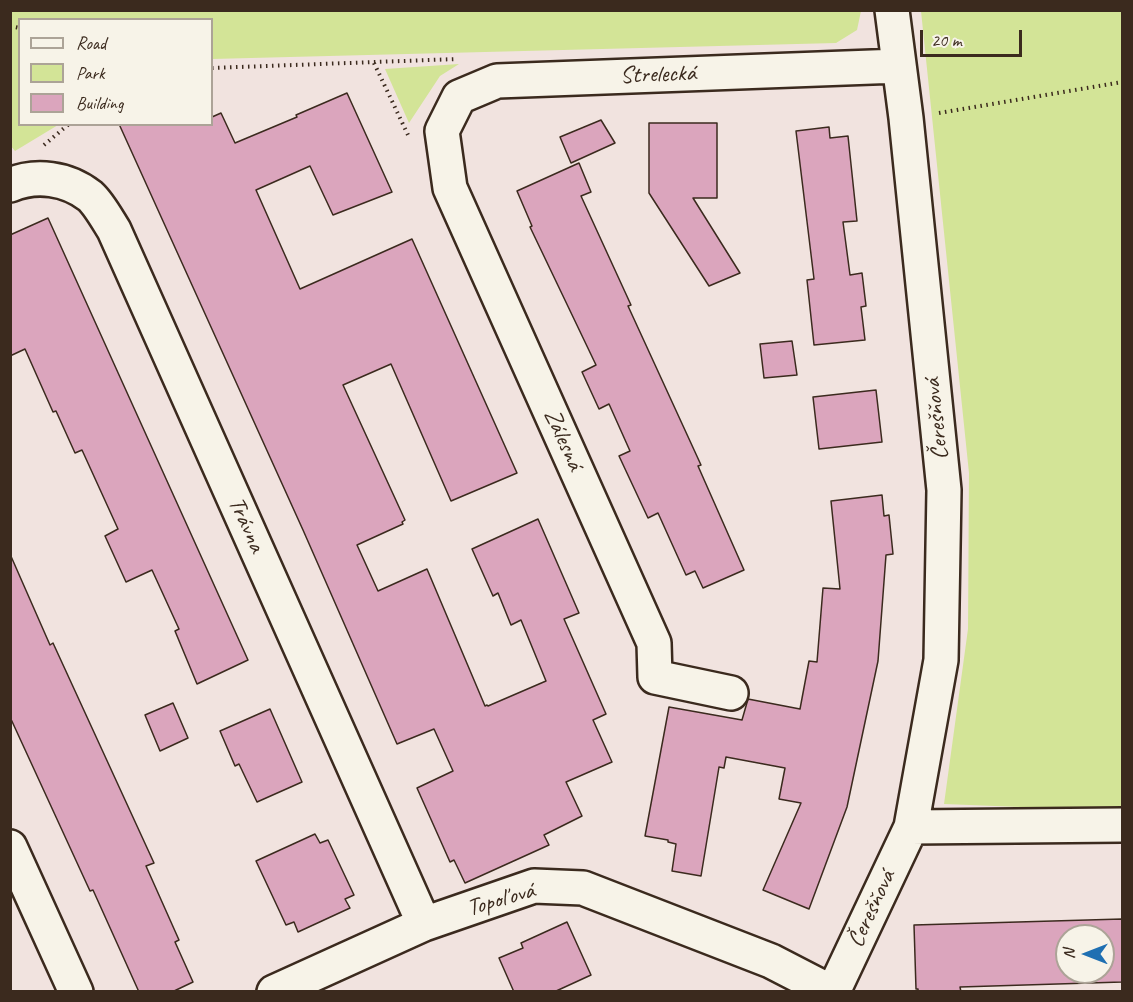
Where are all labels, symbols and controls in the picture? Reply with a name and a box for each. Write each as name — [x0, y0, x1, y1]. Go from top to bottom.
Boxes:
legend — [18, 18, 213, 126]
scale bar — [923, 18, 1025, 56]
text: 20 m — [931, 29, 962, 51]
text: Road — [76, 32, 106, 54]
street label: Strelecká — [619, 59, 697, 91]
text: Park — [76, 62, 105, 84]
text: Building — [76, 92, 123, 114]
street label: Čerešňová — [918, 377, 956, 461]
street label: Zálesná — [537, 405, 589, 475]
street label: Trávna — [221, 493, 271, 557]
street label: Čerešňová — [842, 866, 902, 952]
street label: Topoľová — [464, 877, 538, 923]
north arrow — [1055, 924, 1115, 984]
text: N — [1059, 949, 1079, 959]

